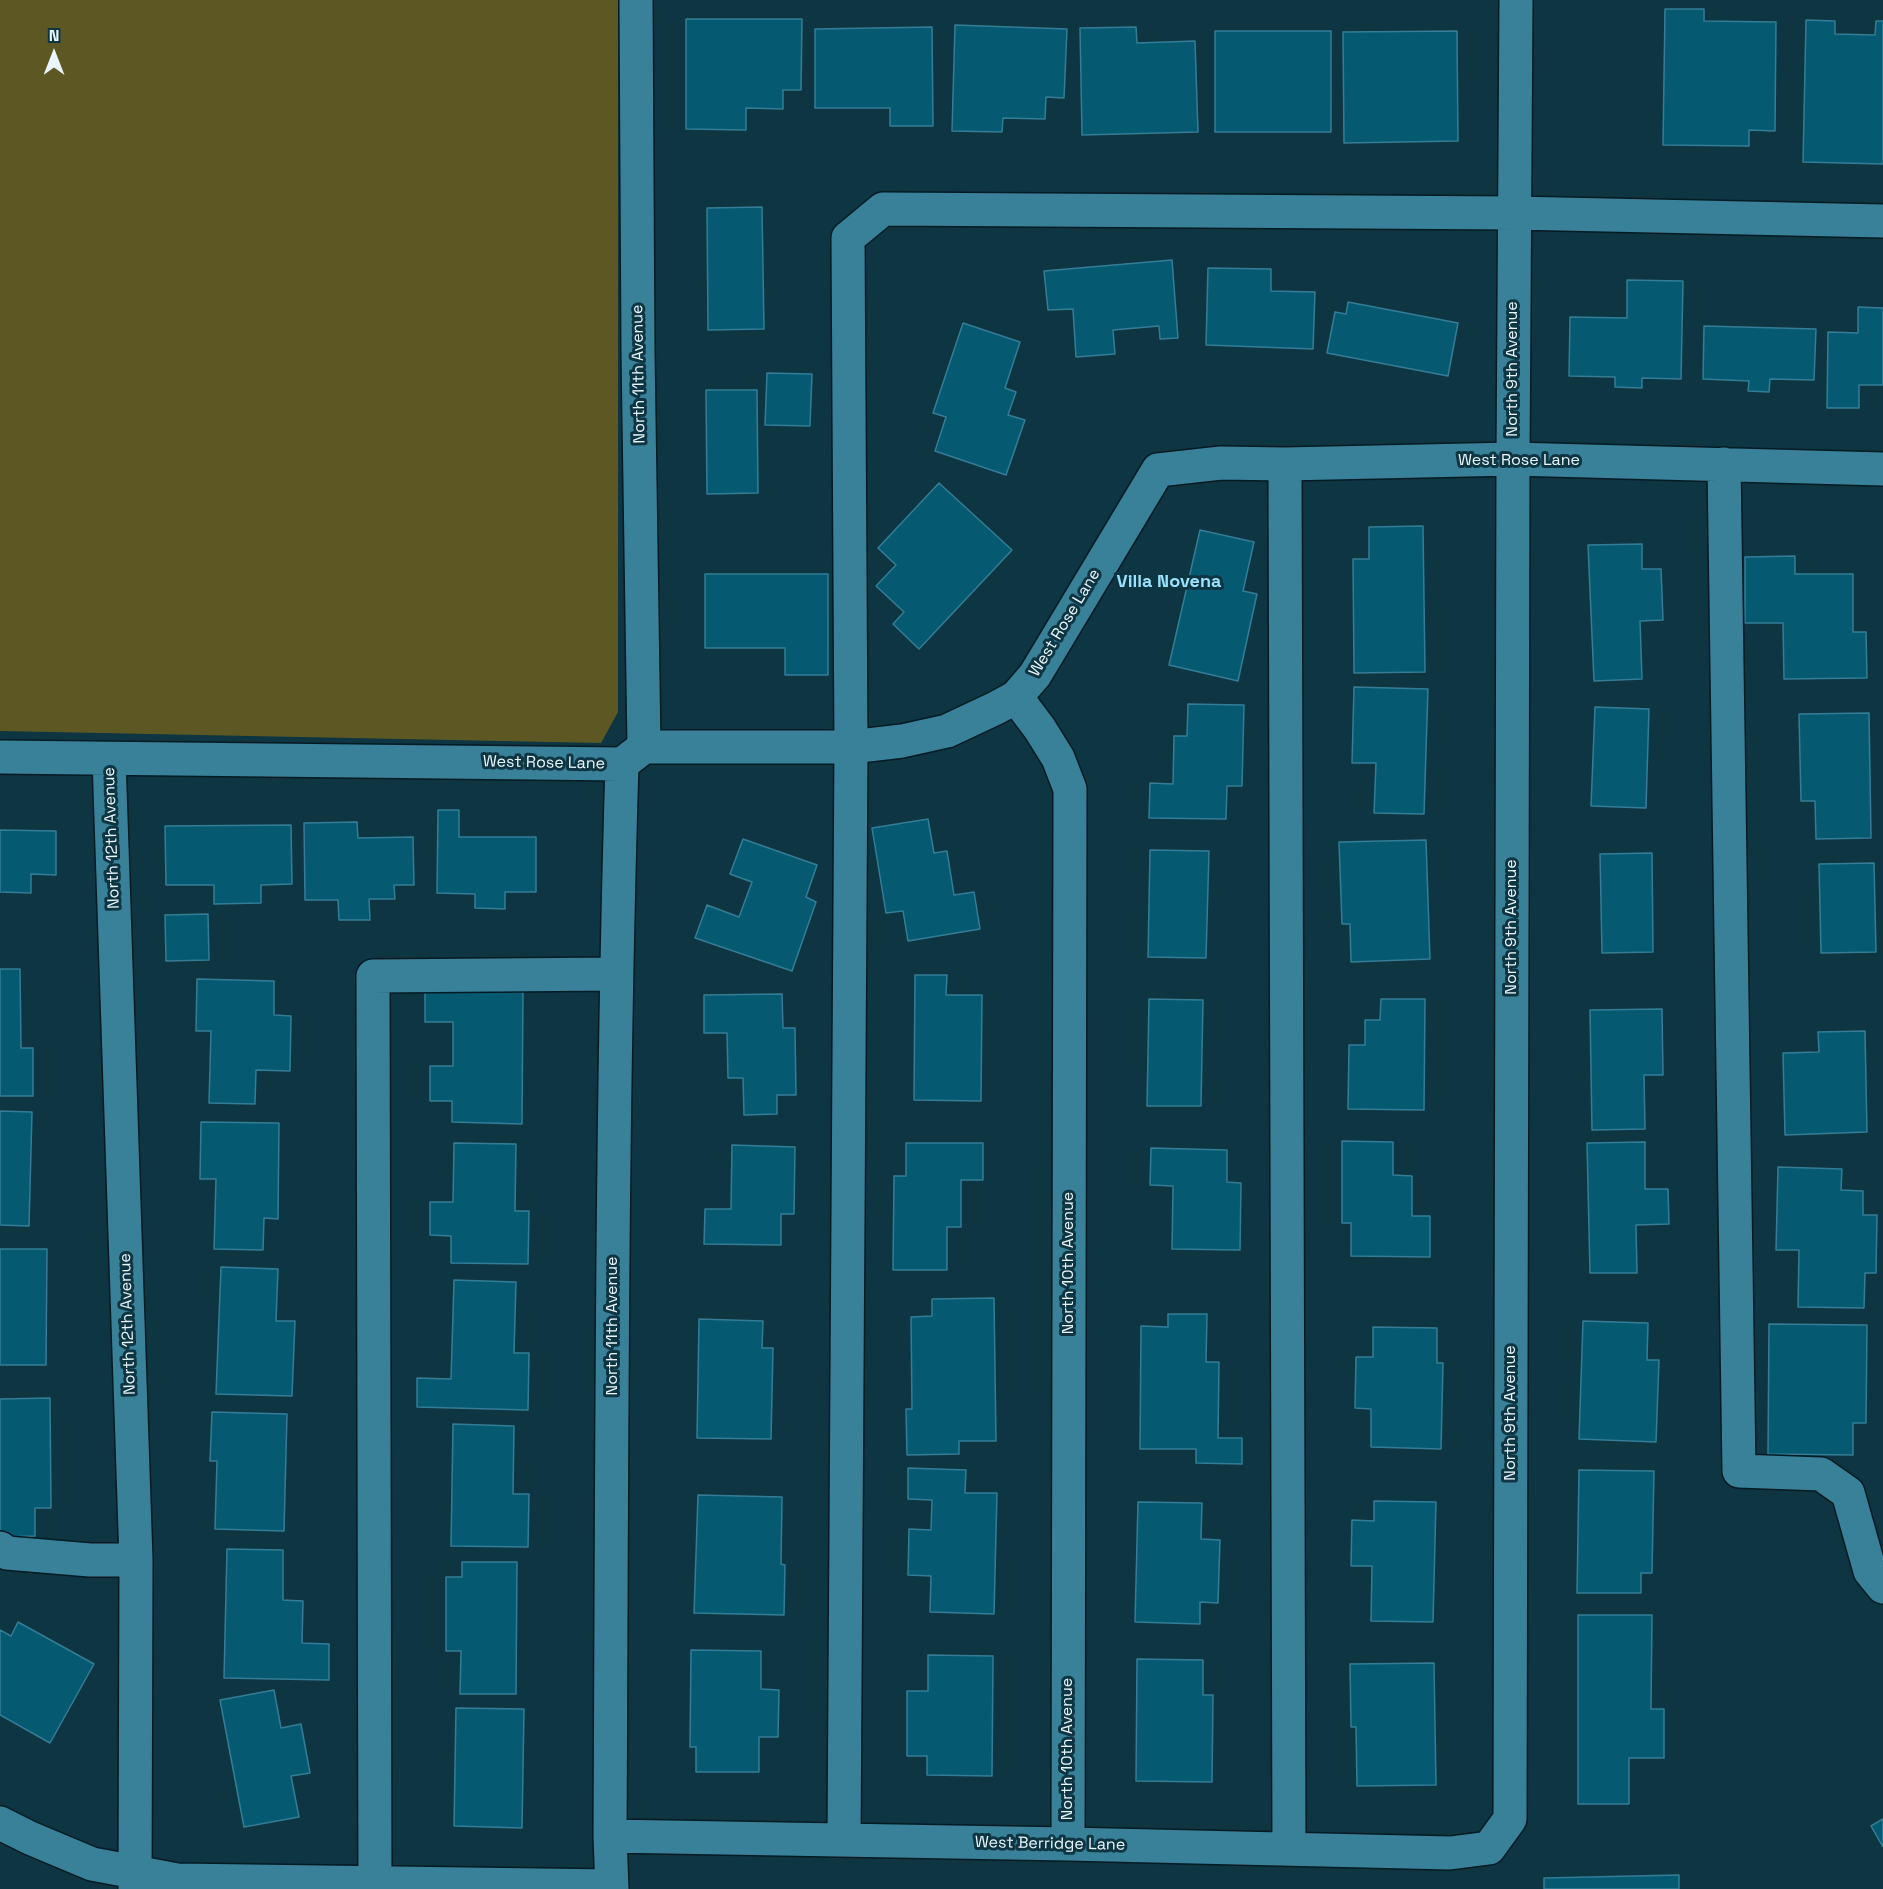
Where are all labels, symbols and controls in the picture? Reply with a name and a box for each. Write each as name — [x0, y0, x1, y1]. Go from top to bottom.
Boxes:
north arrow — [24, 24, 84, 84]
text: N — [49, 25, 59, 46]
street label: North 9th Avenue — [1503, 301, 1523, 437]
street label: North 11th Avenue — [628, 304, 650, 444]
street label: West Rose Lane — [1458, 451, 1580, 471]
street label: West Rose Lane — [1025, 566, 1105, 680]
district label: Villa Novena — [1117, 571, 1221, 593]
street label: West Rose Lane — [483, 752, 605, 774]
street label: North 12th Avenue — [100, 767, 124, 909]
street label: North 9th Avenue — [1502, 859, 1522, 995]
street label: North 10th Avenue — [1059, 1192, 1079, 1334]
street label: North 12th Avenue — [116, 1253, 140, 1395]
street label: North 11th Avenue — [603, 1257, 623, 1395]
street label: North 9th Avenue — [1501, 1345, 1521, 1481]
street label: North 10th Avenue — [1058, 1678, 1078, 1820]
street label: West Berridge Lane — [975, 1833, 1125, 1855]

